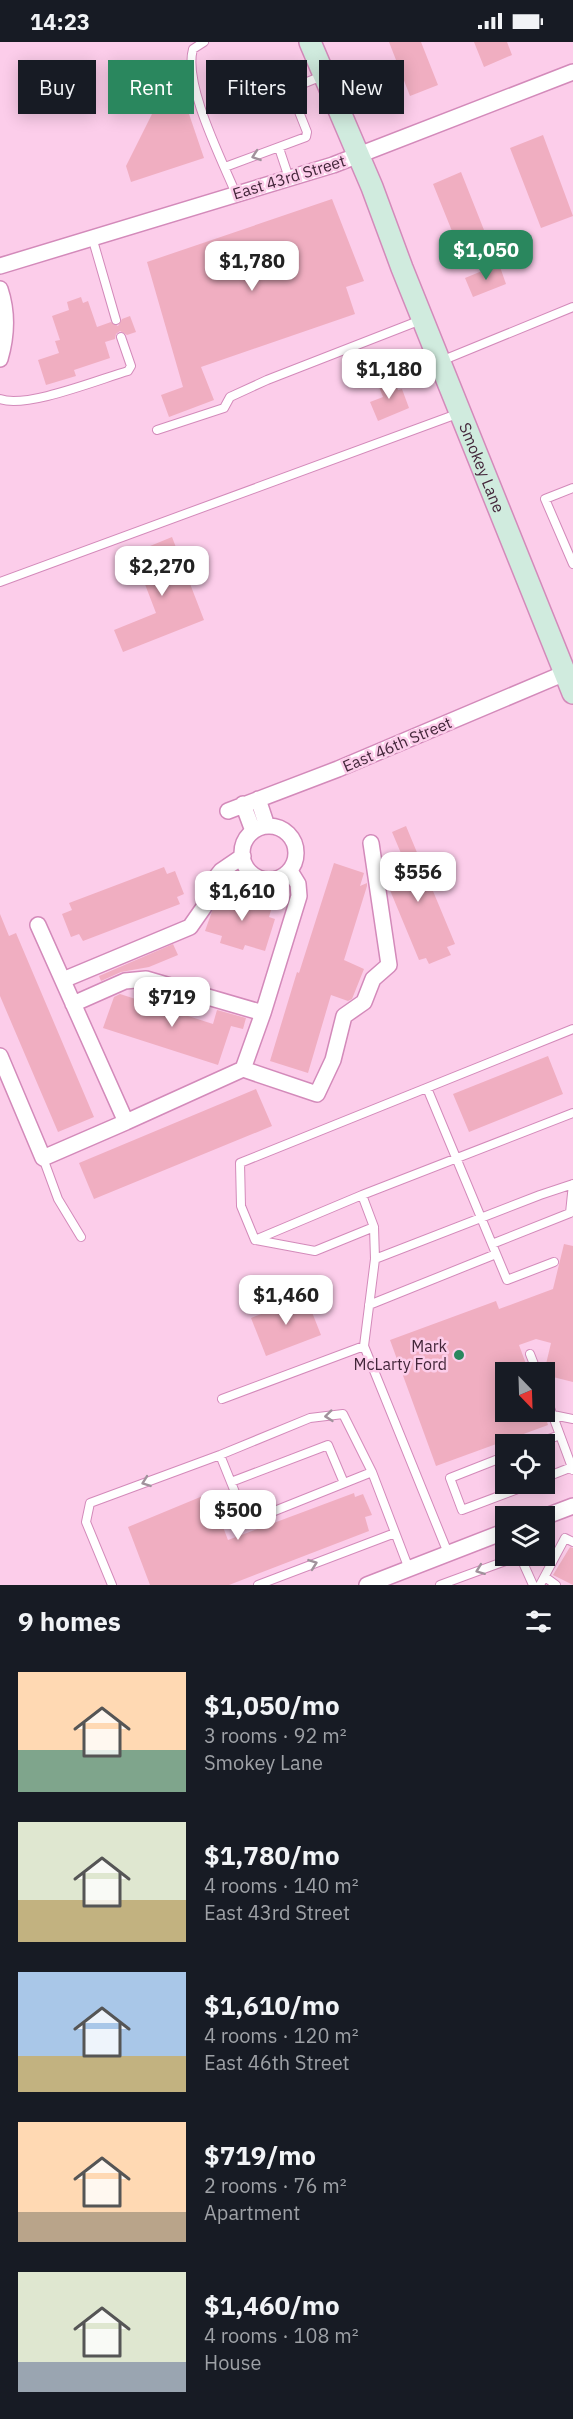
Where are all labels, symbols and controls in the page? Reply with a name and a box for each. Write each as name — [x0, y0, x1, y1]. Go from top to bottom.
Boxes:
text: 14:23 — [30, 7, 90, 36]
chip: Buy — [18, 60, 96, 114]
chip: Rent — [108, 60, 194, 114]
chip: Filters — [206, 60, 307, 114]
chip: New — [319, 60, 404, 114]
one-way arrow — [251, 148, 262, 161]
street label: East 43rd Street — [230, 150, 348, 204]
pin: $1,050 — [437, 230, 535, 281]
text: $1,050 — [453, 236, 519, 263]
pin: $1,780 — [203, 241, 301, 292]
text: $1,780 — [219, 247, 285, 274]
pin: $1,180 — [340, 349, 438, 400]
text: $1,180 — [356, 355, 422, 382]
street label: Smokey Lane — [455, 419, 509, 516]
pin: $2,270 — [113, 546, 211, 597]
text: $2,270 — [129, 552, 195, 579]
street label: East 46th Street — [339, 712, 455, 776]
pin: $556 — [382, 852, 454, 903]
text: $556 — [394, 858, 442, 885]
pin: $1,610 — [193, 871, 291, 922]
text: $1,610 — [209, 877, 275, 904]
pin: $719 — [136, 977, 208, 1028]
text: $719 — [148, 983, 196, 1010]
pin: $1,460 — [237, 1275, 335, 1326]
text: $1,460 — [253, 1281, 319, 1308]
place label: Mark McLarty Ford — [354, 1336, 448, 1374]
marker: Mark McLarty Ford — [452, 1348, 466, 1362]
north arrow — [495, 1362, 555, 1422]
map controls — [495, 1362, 555, 1566]
one-way arrow — [324, 1409, 333, 1422]
button: locate — [495, 1434, 555, 1494]
one-way arrow — [141, 1475, 152, 1487]
pin: $500 — [202, 1490, 274, 1541]
text: $500 — [214, 1496, 262, 1523]
button: layers — [495, 1506, 555, 1566]
one-way arrow — [307, 1559, 318, 1571]
one-way arrow — [475, 1563, 485, 1576]
text: 9 homes — [18, 1604, 121, 1638]
icon: filters — [522, 1605, 555, 1638]
text: $1,050/mo — [204, 1688, 340, 1722]
icon: home — [66, 1696, 138, 1768]
text: 3 rooms · 92 m² — [204, 1722, 347, 1749]
text: Smokey Lane — [204, 1749, 323, 1776]
text: $1,780/mo — [204, 1838, 340, 1872]
icon: home — [66, 1846, 138, 1918]
text: 4 rooms · 140 m² — [204, 1872, 359, 1899]
text: East 43rd Street — [204, 1899, 350, 1926]
text: $1,610/mo — [204, 1988, 340, 2022]
icon: home — [66, 1996, 138, 2068]
text: 4 rooms · 120 m² — [204, 2022, 359, 2049]
text: East 46th Street — [204, 2049, 350, 2076]
text: $719/mo — [204, 2138, 316, 2172]
icon: home — [66, 2146, 138, 2218]
text: 2 rooms · 76 m² — [204, 2172, 347, 2199]
text: Apartment — [204, 2199, 300, 2226]
text: $1,460/mo — [204, 2288, 340, 2322]
icon: home — [66, 2296, 138, 2368]
text: 4 rooms · 108 m² — [204, 2322, 359, 2349]
text: House — [204, 2349, 261, 2376]

